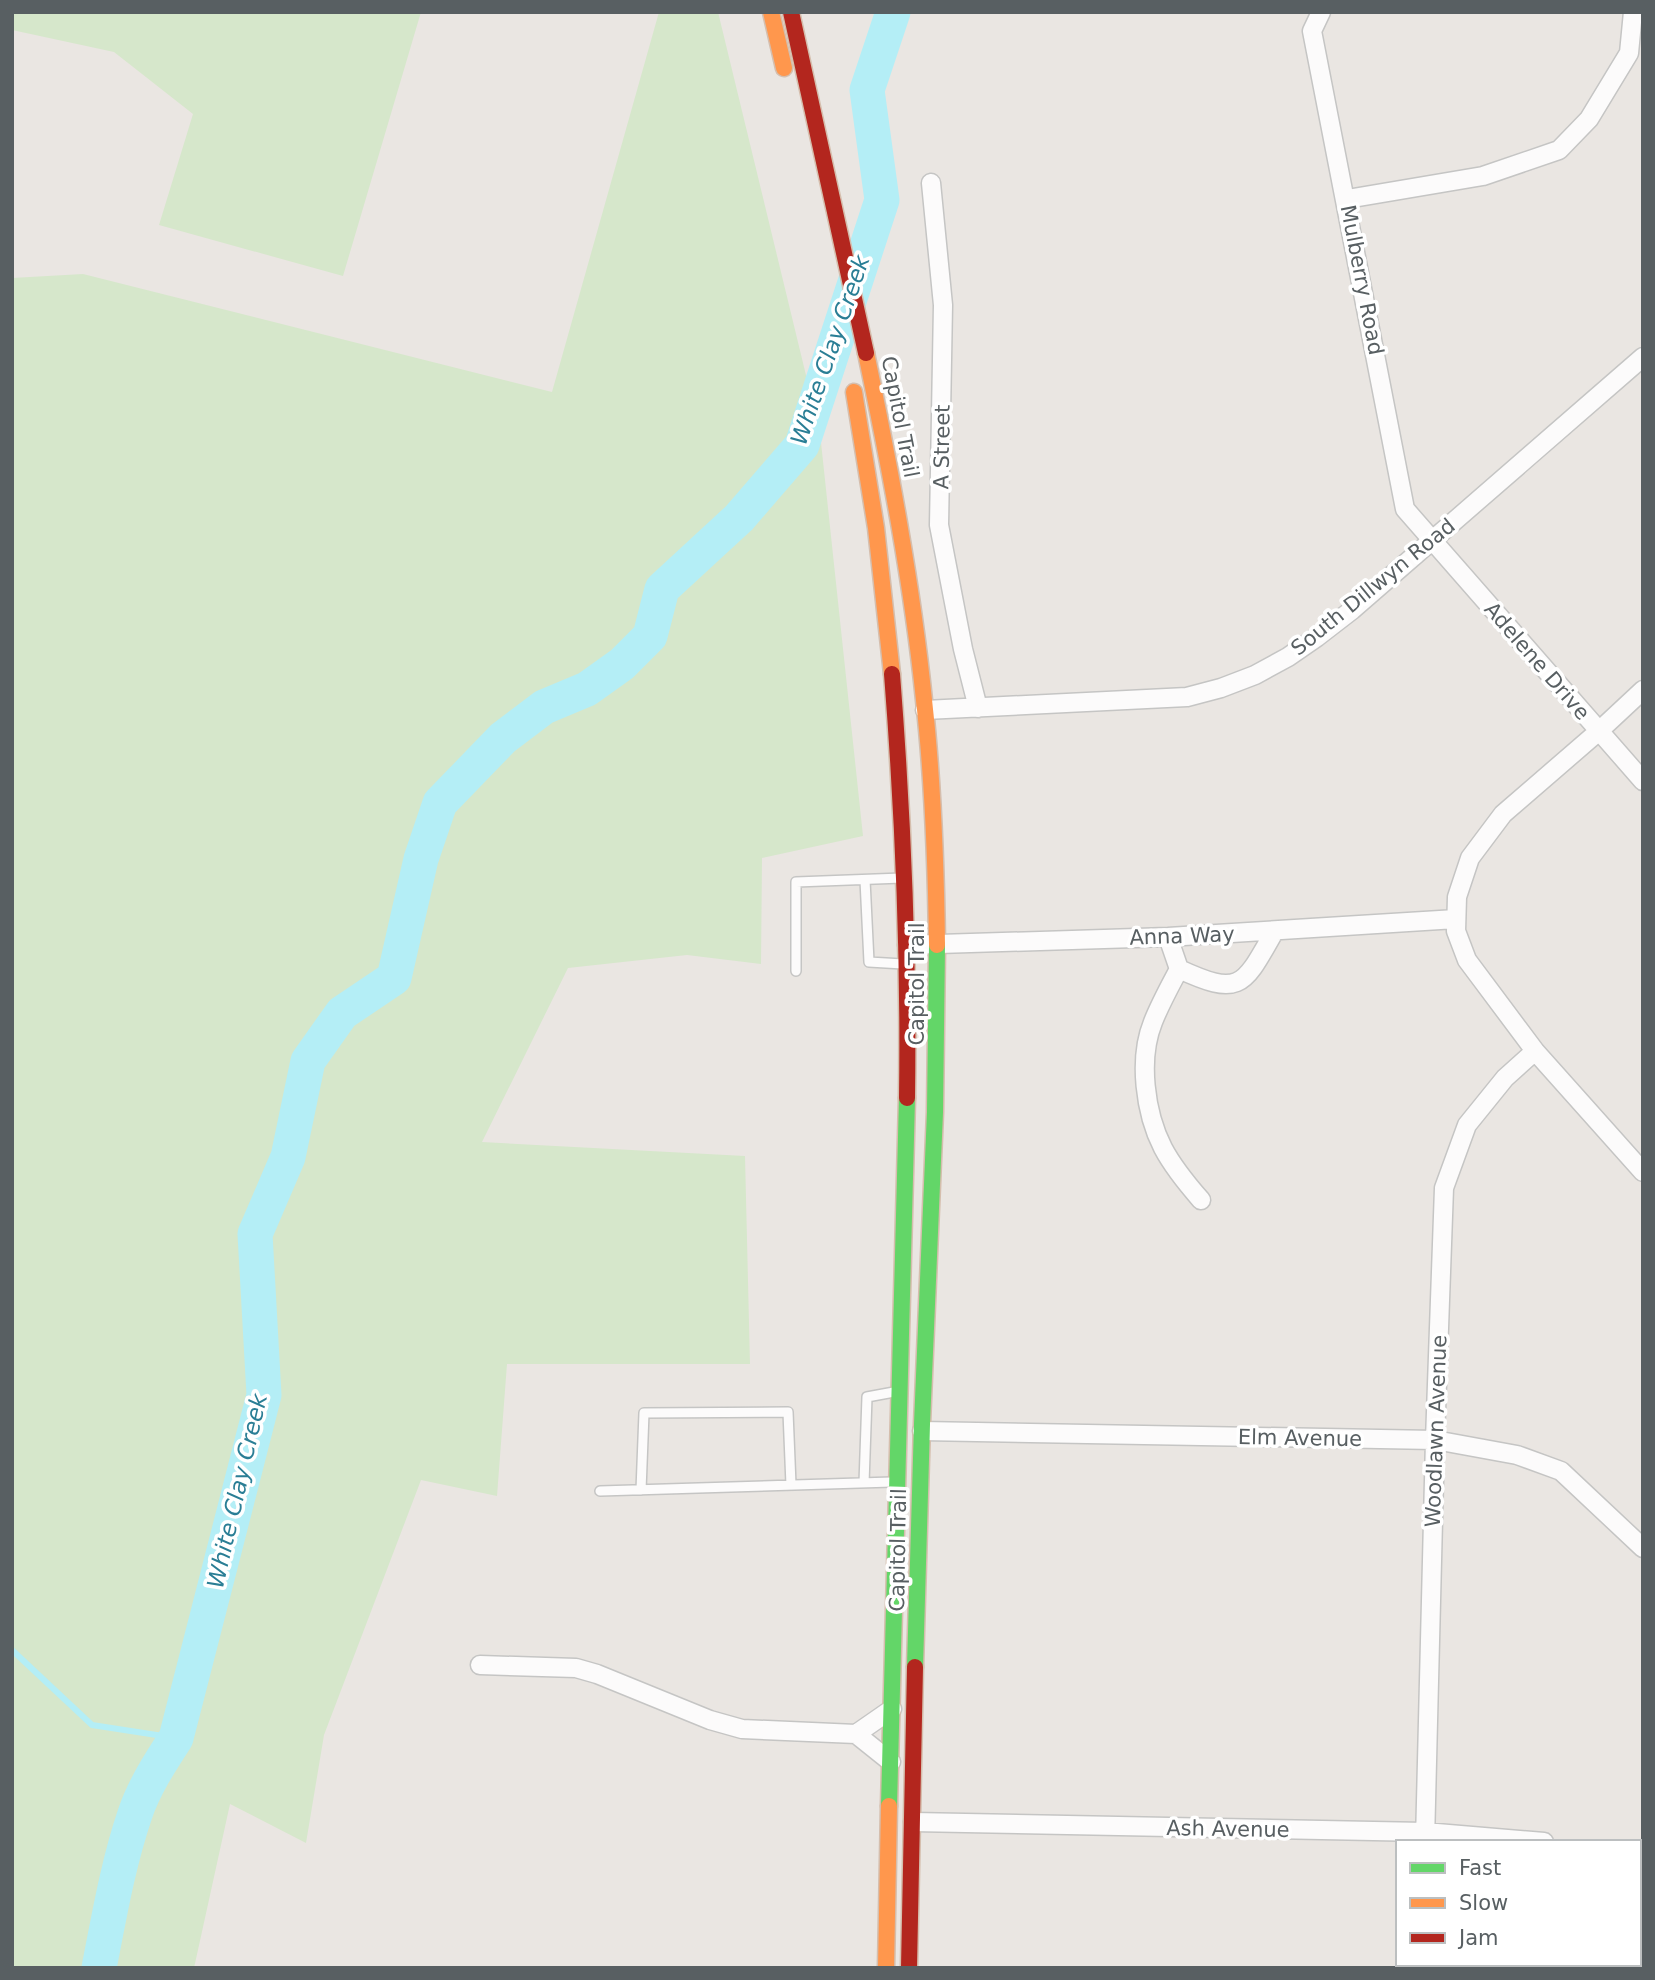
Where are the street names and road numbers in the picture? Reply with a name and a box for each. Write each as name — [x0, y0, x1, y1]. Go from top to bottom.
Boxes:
street label: Mulberry Road — [1336, 203, 1388, 357]
street label: Capitol Trail — [876, 354, 924, 480]
street label: A Street — [929, 404, 955, 490]
street label: South Dillwyn Road — [1286, 514, 1460, 660]
street label: Adelene Drive — [1479, 597, 1595, 725]
street label: Capitol Trail — [905, 922, 929, 1046]
street label: Anna Way — [1129, 922, 1235, 950]
street label: Woodlawn Avenue — [1421, 1334, 1451, 1528]
street label: Elm Avenue — [1238, 1425, 1362, 1451]
street label: Capitol Trail — [885, 1488, 911, 1612]
street label: Ash Avenue — [1166, 1816, 1290, 1842]

